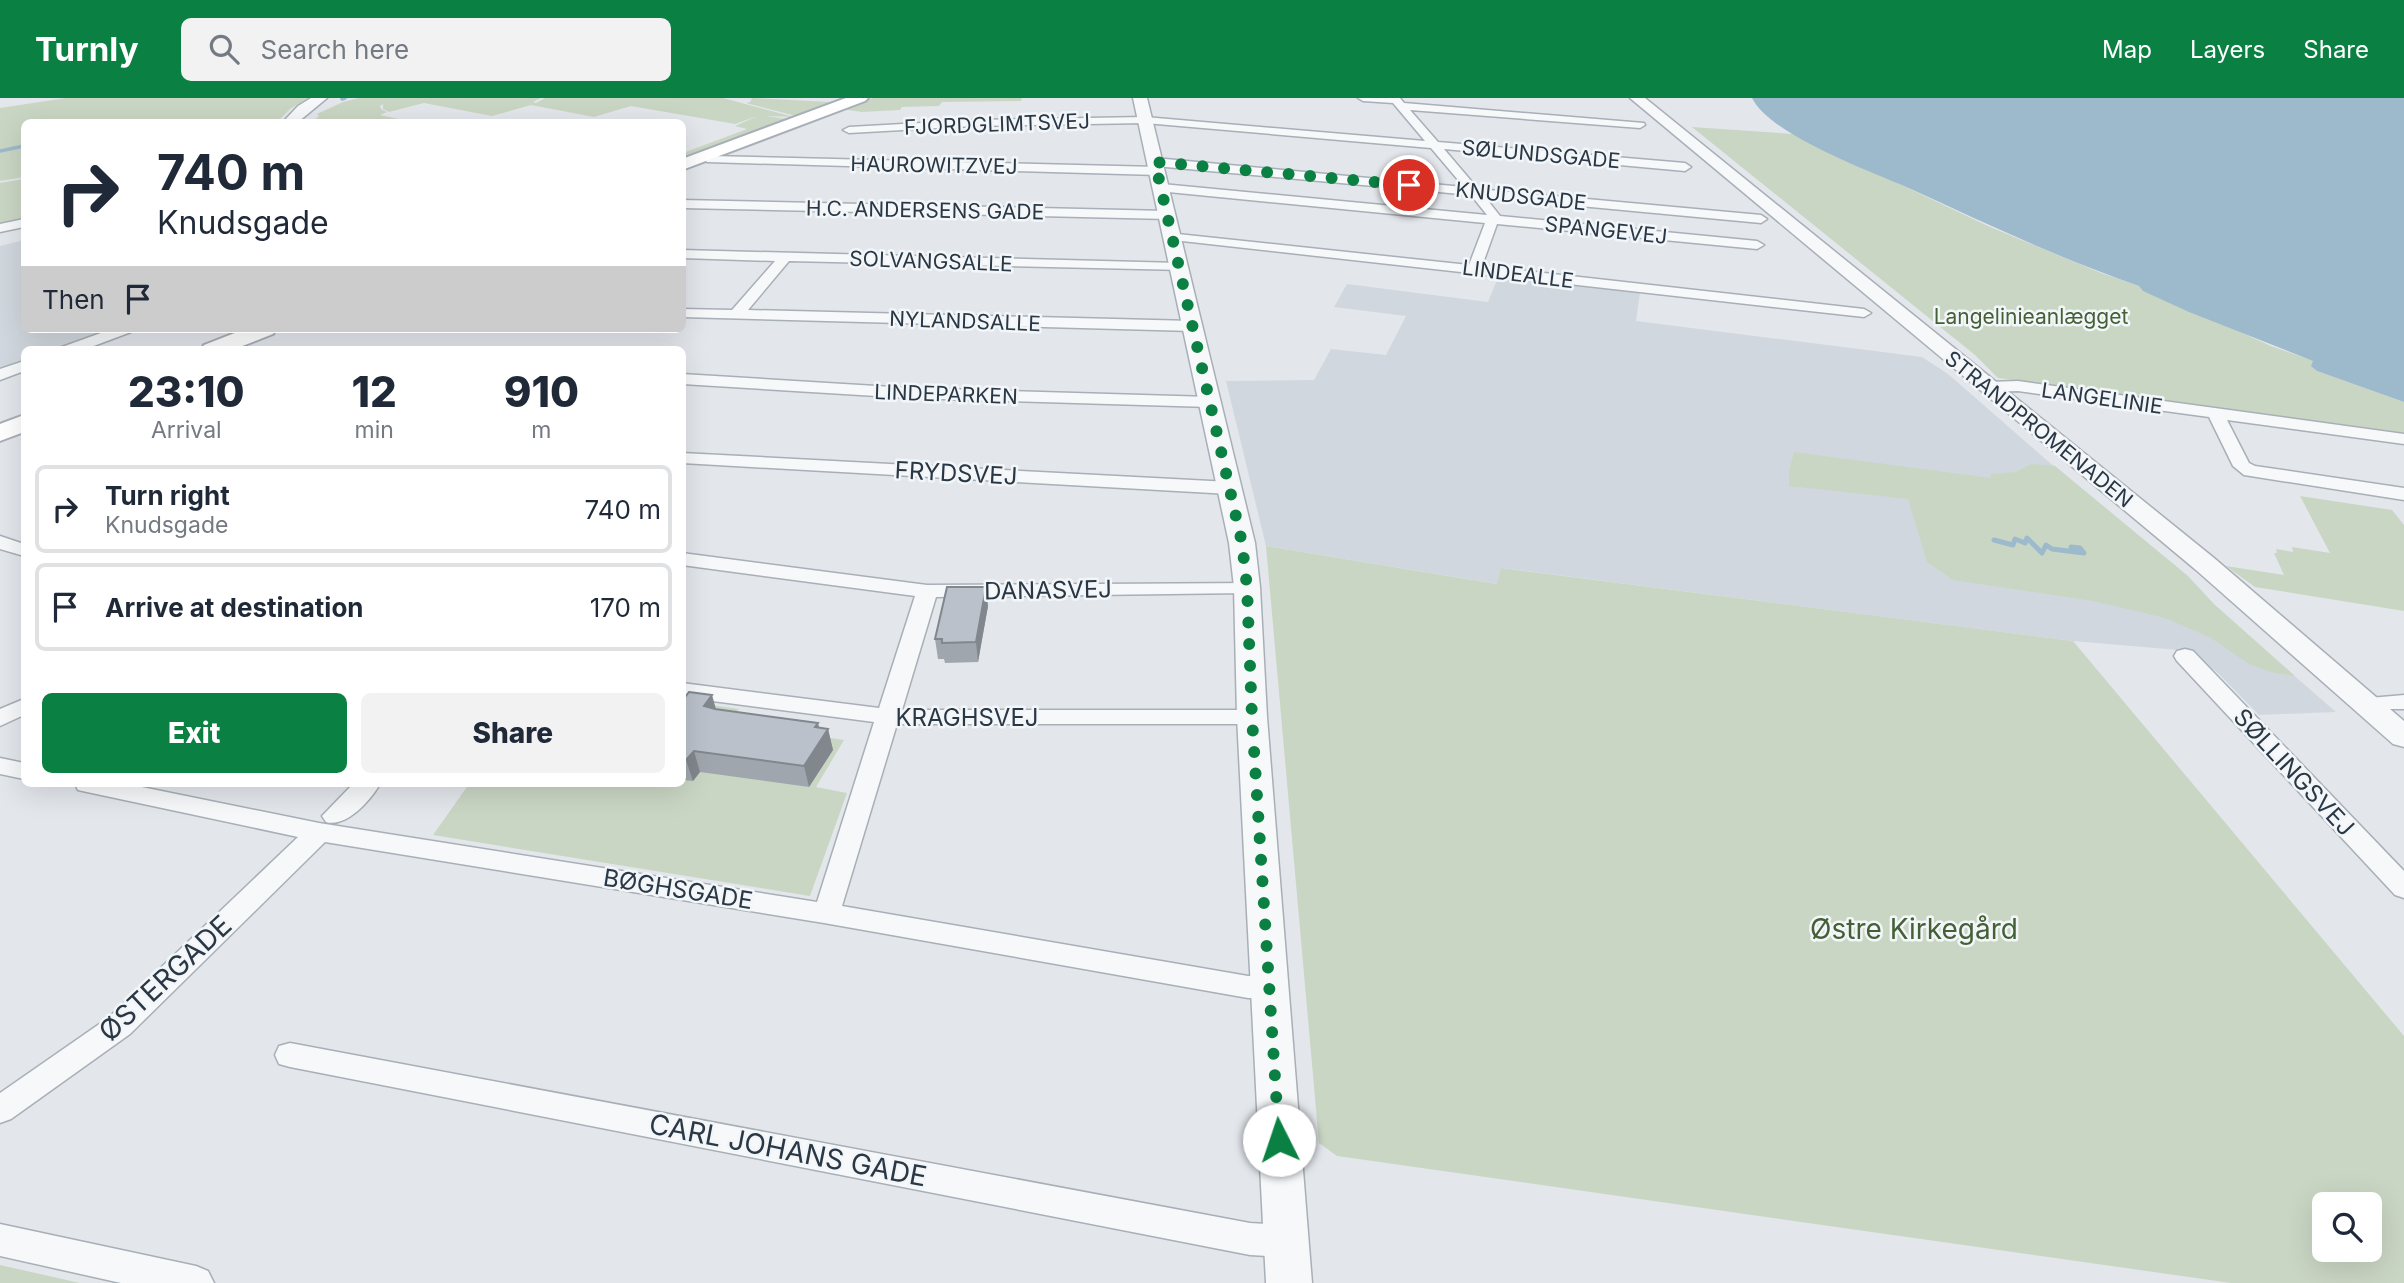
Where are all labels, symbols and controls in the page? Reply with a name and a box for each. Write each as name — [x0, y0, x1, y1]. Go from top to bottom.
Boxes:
search box — [181, 18, 671, 81]
text: Turnly — [35, 29, 139, 69]
icon: search — [205, 30, 243, 68]
text: Search here — [261, 34, 409, 65]
text: Map — [2102, 35, 2152, 64]
text: Layers — [2190, 35, 2265, 64]
text: Share — [2303, 35, 2369, 64]
street label: FJORDGLIMTSVEJ — [904, 108, 1090, 140]
street label: SØLUNDSGADE — [1461, 135, 1621, 173]
text: 740 m — [157, 143, 305, 202]
icon: right — [42, 147, 133, 238]
street label: HAUROWITZVEJ — [850, 151, 1018, 179]
pin — [1379, 155, 1439, 215]
icon: arrive — [1390, 166, 1428, 204]
street label: KNUDSGADE — [1454, 177, 1588, 215]
street label: H.C. ANDERSENS GADE — [806, 195, 1044, 225]
text: Knudsgade — [157, 203, 329, 242]
street label: SPANGEVEJ — [1544, 211, 1668, 249]
street label: SOLVANGSALLE — [849, 246, 1013, 276]
street label: LINDEALLE — [1461, 255, 1575, 293]
icon: arrive — [119, 280, 157, 318]
text: Then — [42, 284, 105, 315]
park label: Langelinieanlægget — [1934, 304, 2128, 329]
street label: NYLANDSALLE — [889, 306, 1041, 336]
street label: STRANDPROMENADEN — [1940, 345, 2138, 513]
text: 23:10 — [128, 366, 245, 417]
text: 12 — [352, 366, 397, 417]
text: 910 — [504, 366, 579, 417]
street label: LANGELINIE — [2040, 377, 2164, 419]
street label: LINDEPARKEN — [874, 379, 1018, 409]
text: Arrival — [151, 416, 222, 444]
text: min — [355, 416, 394, 444]
text: m — [531, 416, 552, 444]
street label: FRYDSVEJ — [894, 455, 1018, 491]
text: Turn right — [105, 480, 230, 511]
icon: right — [46, 490, 84, 528]
text: 740 m — [585, 494, 661, 525]
text: Knudsgade — [105, 511, 228, 539]
street label: DANASVEJ — [984, 574, 1112, 606]
icon: arrive — [46, 588, 84, 626]
text: Arrive at destination — [105, 592, 364, 623]
text: 170 m — [590, 592, 661, 623]
button: Exit — [42, 693, 347, 773]
button: Share — [361, 693, 665, 773]
street label: SØLLINGSVEJ — [2228, 702, 2360, 842]
street label: KRAGHSVEJ — [895, 703, 1039, 732]
street label: BØGHSGADE — [601, 863, 755, 915]
street label: ØSTERGADE — [92, 908, 238, 1048]
park label: Østre Kirkegård — [1810, 912, 2018, 946]
position arrow — [1242, 1103, 1316, 1177]
street label: CARL JOHANS GADE — [646, 1106, 930, 1194]
map controls — [2312, 1192, 2382, 1262]
button: search — [2312, 1192, 2382, 1262]

